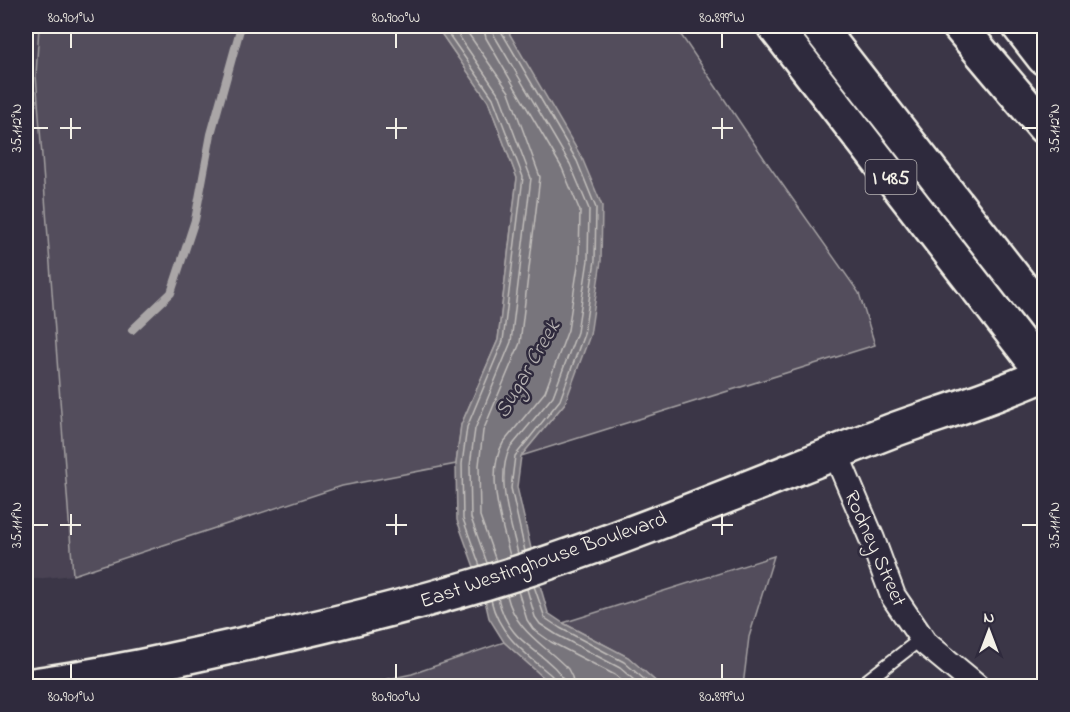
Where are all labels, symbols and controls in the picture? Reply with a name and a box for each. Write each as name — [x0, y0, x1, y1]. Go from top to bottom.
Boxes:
text: 80.901°W — [48, 7, 94, 29]
text: 80.900°W — [372, 7, 420, 29]
text: 80.899°W — [699, 7, 745, 29]
text: 35.112°N — [6, 104, 28, 152]
text: 35.112°N — [1044, 104, 1066, 152]
road number: I 485 — [866, 160, 916, 194]
water label: Sugar Creek — [487, 313, 570, 425]
street label: Rodney Street — [833, 486, 913, 612]
text: 35.111°N — [6, 502, 28, 548]
text: 35.111°N — [1044, 502, 1066, 548]
street label: East Westinghouse Boulevard — [416, 504, 672, 619]
north arrow — [959, 601, 1019, 661]
text: N — [984, 606, 995, 630]
text: 80.901°W — [48, 686, 94, 708]
text: 80.900°W — [372, 686, 420, 708]
text: 80.899°W — [699, 686, 745, 708]

